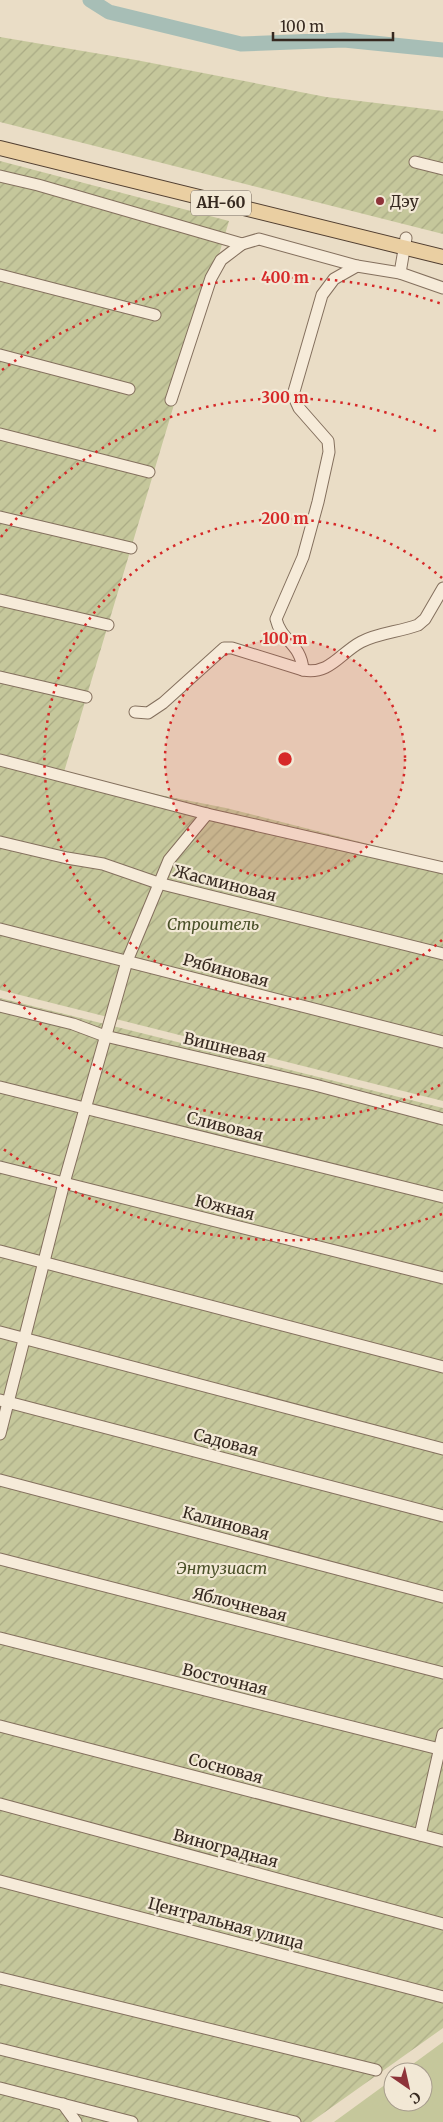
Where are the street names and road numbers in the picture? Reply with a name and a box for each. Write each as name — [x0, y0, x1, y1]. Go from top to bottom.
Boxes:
road number: АН-60 — [191, 190, 251, 216]
street label: Жасминовая — [171, 861, 279, 905]
street label: Рябиновая — [181, 949, 271, 991]
street label: Вишневая — [182, 1028, 268, 1066]
street label: Сливовая — [185, 1107, 265, 1145]
street label: Южная — [193, 1190, 257, 1224]
street label: Садовая — [191, 1424, 261, 1460]
street label: Калиновая — [180, 1502, 272, 1544]
street label: Яблочневая — [191, 1583, 289, 1625]
street label: Восточная — [180, 1659, 270, 1699]
street label: Сосновая — [187, 1748, 265, 1788]
street label: Виноградная — [171, 1824, 281, 1872]
street label: Центральная улица — [146, 1893, 307, 1954]

